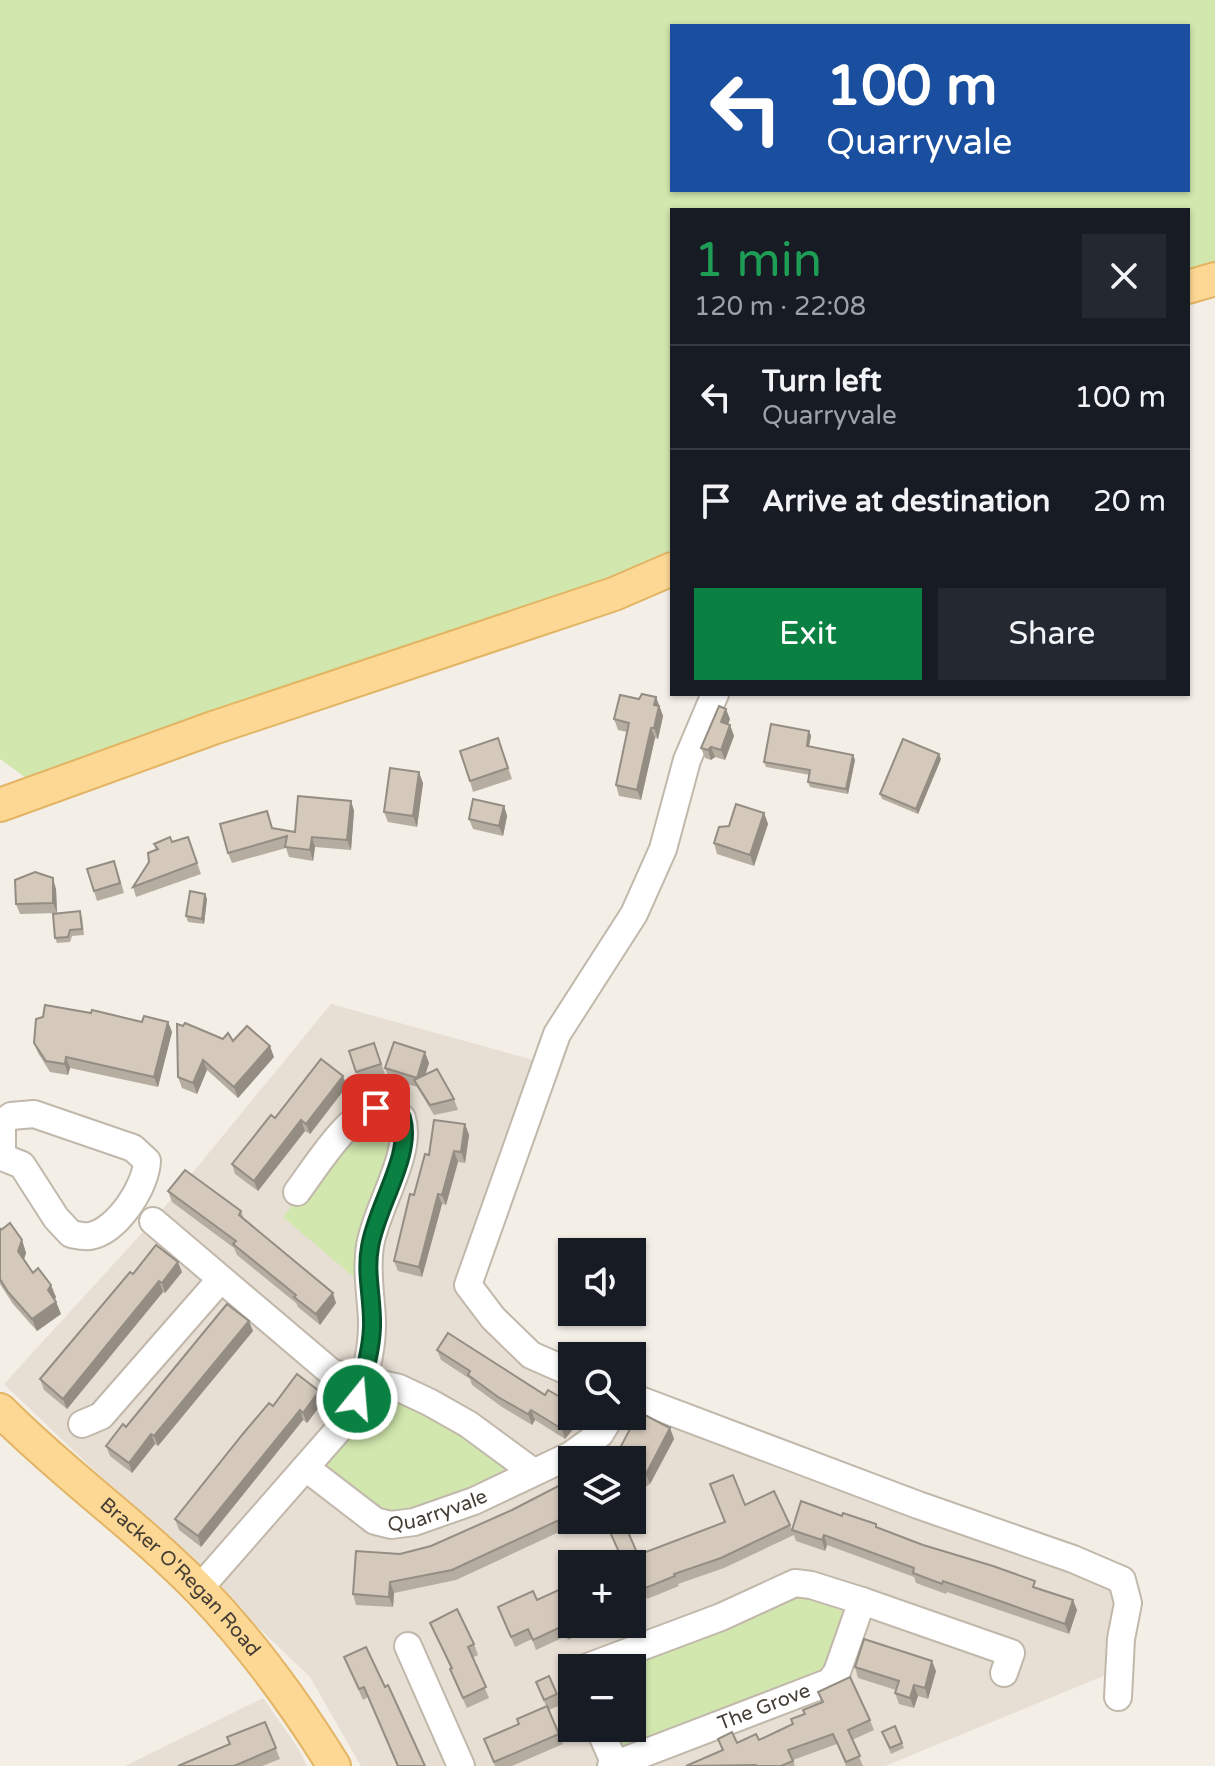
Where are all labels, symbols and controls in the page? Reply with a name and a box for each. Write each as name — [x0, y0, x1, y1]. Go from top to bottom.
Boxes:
text: 100 m — [826, 53, 997, 120]
icon: left — [694, 56, 798, 160]
text: Quarryvale — [826, 121, 1012, 164]
text: 1 min — [694, 232, 822, 290]
button: close — [1082, 234, 1166, 318]
text: 120 m · 22:08 — [694, 291, 866, 322]
text: Turn left — [762, 363, 881, 400]
icon: left — [694, 375, 738, 419]
text: 100 m — [1074, 379, 1166, 416]
text: Quarryvale — [762, 400, 897, 431]
icon: arrive — [694, 479, 738, 523]
text: Arrive at destination — [762, 483, 1050, 520]
text: 20 m — [1093, 483, 1166, 520]
button: Exit — [694, 588, 922, 680]
button: Share — [938, 588, 1166, 680]
pin — [342, 1074, 410, 1142]
icon: arrive — [354, 1086, 398, 1130]
map controls — [558, 1238, 646, 1742]
button: sound — [558, 1238, 646, 1326]
button: search — [558, 1342, 646, 1430]
position arrow — [315, 1357, 399, 1441]
button: layers — [558, 1446, 646, 1534]
street label: Quarryvale — [386, 1484, 491, 1537]
street label: Bracker O'Regan Road — [95, 1493, 265, 1661]
button: + — [558, 1550, 646, 1638]
button: − — [558, 1654, 646, 1742]
street label: The Grove — [714, 1679, 814, 1736]

